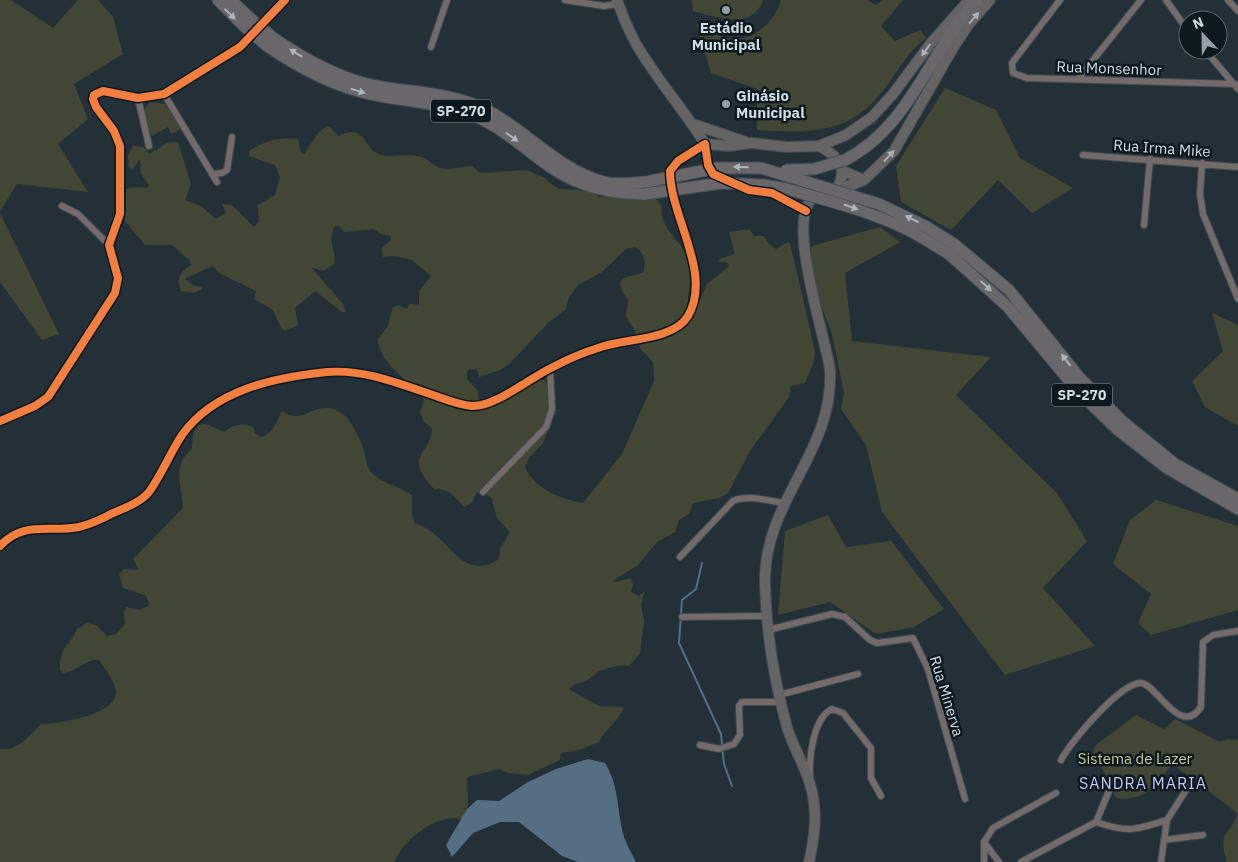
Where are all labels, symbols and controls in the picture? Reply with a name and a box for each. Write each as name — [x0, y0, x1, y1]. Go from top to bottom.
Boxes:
marker: Estádio Municipal — [720, 4, 732, 16]
one-way arrow — [224, 7, 236, 19]
north arrow — [1178, 10, 1228, 60]
one-way arrow — [968, 12, 979, 25]
text: N — [1190, 13, 1206, 33]
place label: Estádio Municipal — [692, 18, 761, 54]
one-way arrow — [921, 43, 931, 57]
one-way arrow — [289, 48, 302, 57]
street label: Rua Monsenhor — [1056, 57, 1162, 79]
place label: Ginásio Municipal — [736, 86, 805, 122]
one-way arrow — [350, 87, 365, 95]
marker: Ginásio Municipal — [720, 98, 732, 110]
road number: SP-270 — [431, 100, 491, 122]
one-way arrow — [505, 132, 518, 142]
street label: Rua Irma Mike — [1113, 135, 1211, 161]
one-way arrow — [883, 151, 895, 163]
one-way arrow — [732, 163, 748, 171]
one-way arrow — [844, 203, 859, 211]
one-way arrow — [905, 215, 919, 223]
one-way arrow — [980, 280, 992, 292]
one-way arrow — [1061, 353, 1071, 367]
road number: SP-270 — [1052, 384, 1112, 406]
street label: Rua Minerva — [926, 653, 968, 739]
park label: Sistema de Lazer — [1078, 749, 1193, 768]
district label: SANDRA MARIA — [1079, 773, 1207, 793]

